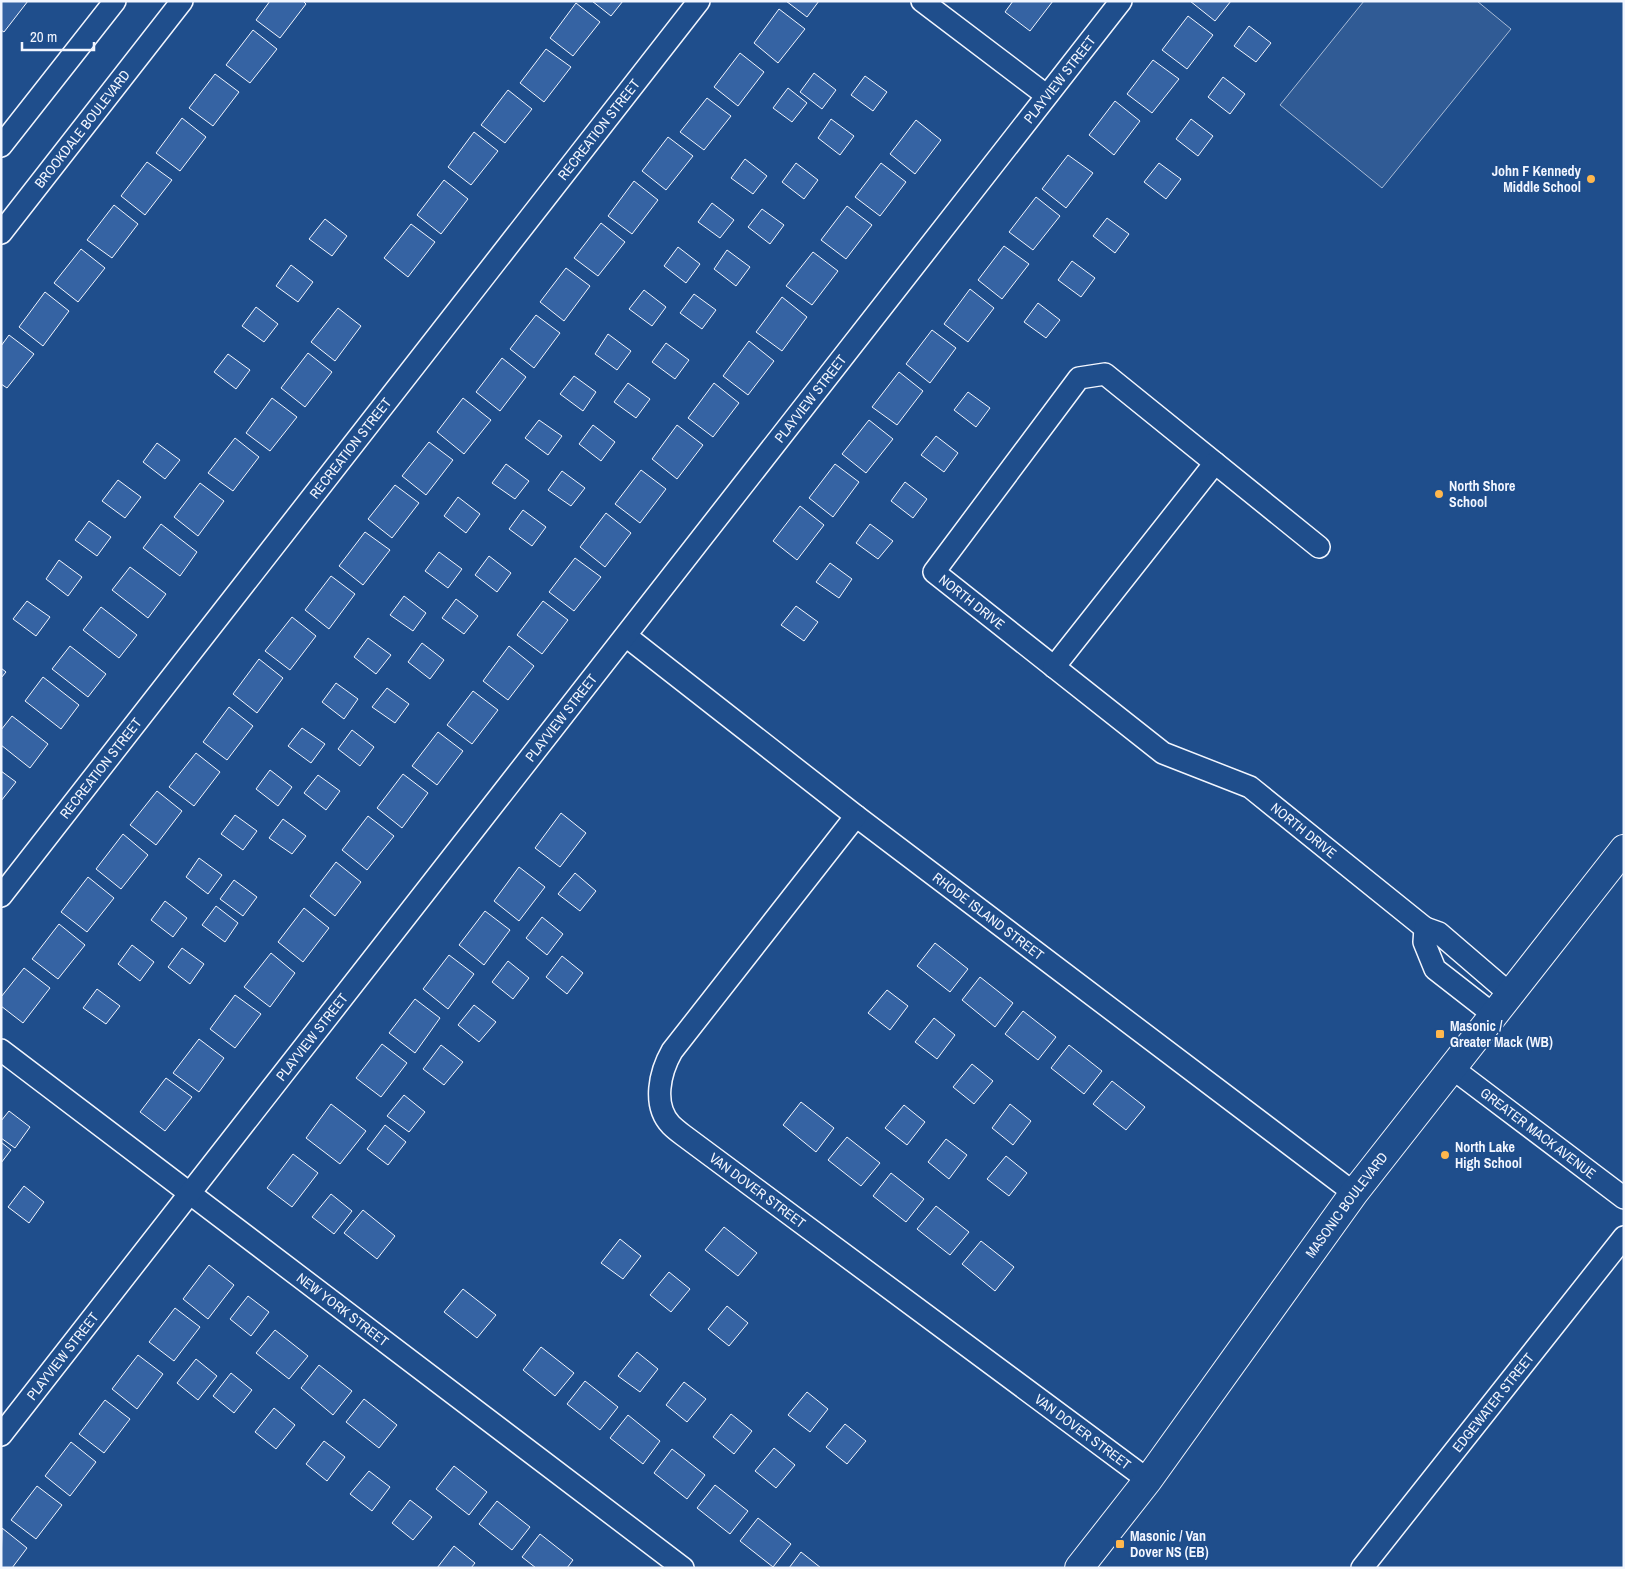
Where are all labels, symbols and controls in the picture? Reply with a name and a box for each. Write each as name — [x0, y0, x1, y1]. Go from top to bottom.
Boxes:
scale bar — [22, 20, 95, 52]
text: 20 m — [30, 26, 57, 47]
street label: PLAYVIEW STREET — [1020, 32, 1100, 127]
street label: BROOKDALE BOULEVARD — [31, 66, 134, 192]
street label: RECREATION STREET — [554, 75, 644, 184]
place label: John F Kennedy Middle School — [1492, 162, 1582, 196]
marker: John F Kennedy Middle School — [1585, 173, 1597, 185]
street label: PLAYVIEW STREET — [771, 351, 850, 446]
street label: RECREATION STREET — [305, 394, 395, 502]
place label: North Shore School — [1449, 477, 1515, 511]
marker: North Shore School — [1433, 488, 1445, 500]
street label: NORTH DRIVE — [935, 570, 1008, 634]
street label: PLAYVIEW STREET — [521, 670, 601, 765]
street label: RECREATION STREET — [56, 714, 146, 822]
street label: NORTH DRIVE — [1267, 799, 1340, 862]
street label: RHODE ISLAND STREET — [929, 868, 1047, 964]
street label: PLAYVIEW STREET — [272, 989, 352, 1085]
place label: Masonic / Greater Mack (WB) — [1450, 1017, 1553, 1051]
marker: Masonic / Greater Mack (WB) — [1434, 1028, 1446, 1040]
street label: GREATER MACK AVENUE — [1477, 1084, 1599, 1183]
place label: North Lake High School — [1455, 1138, 1522, 1172]
street label: VAN DOVER STREET — [706, 1149, 809, 1232]
street label: MASONIC BOULEVARD — [1301, 1149, 1392, 1261]
marker: North Lake High School — [1439, 1149, 1451, 1161]
street label: NEW YORK STREET — [293, 1269, 392, 1350]
street label: PLAYVIEW STREET — [23, 1309, 102, 1404]
street label: EDGEWATER STREET — [1448, 1349, 1538, 1456]
street label: VAN DOVER STREET — [1031, 1390, 1135, 1473]
place label: Masonic / Van Dover NS (EB) — [1130, 1527, 1209, 1561]
marker: Masonic / Van Dover NS (EB) — [1114, 1538, 1126, 1550]

